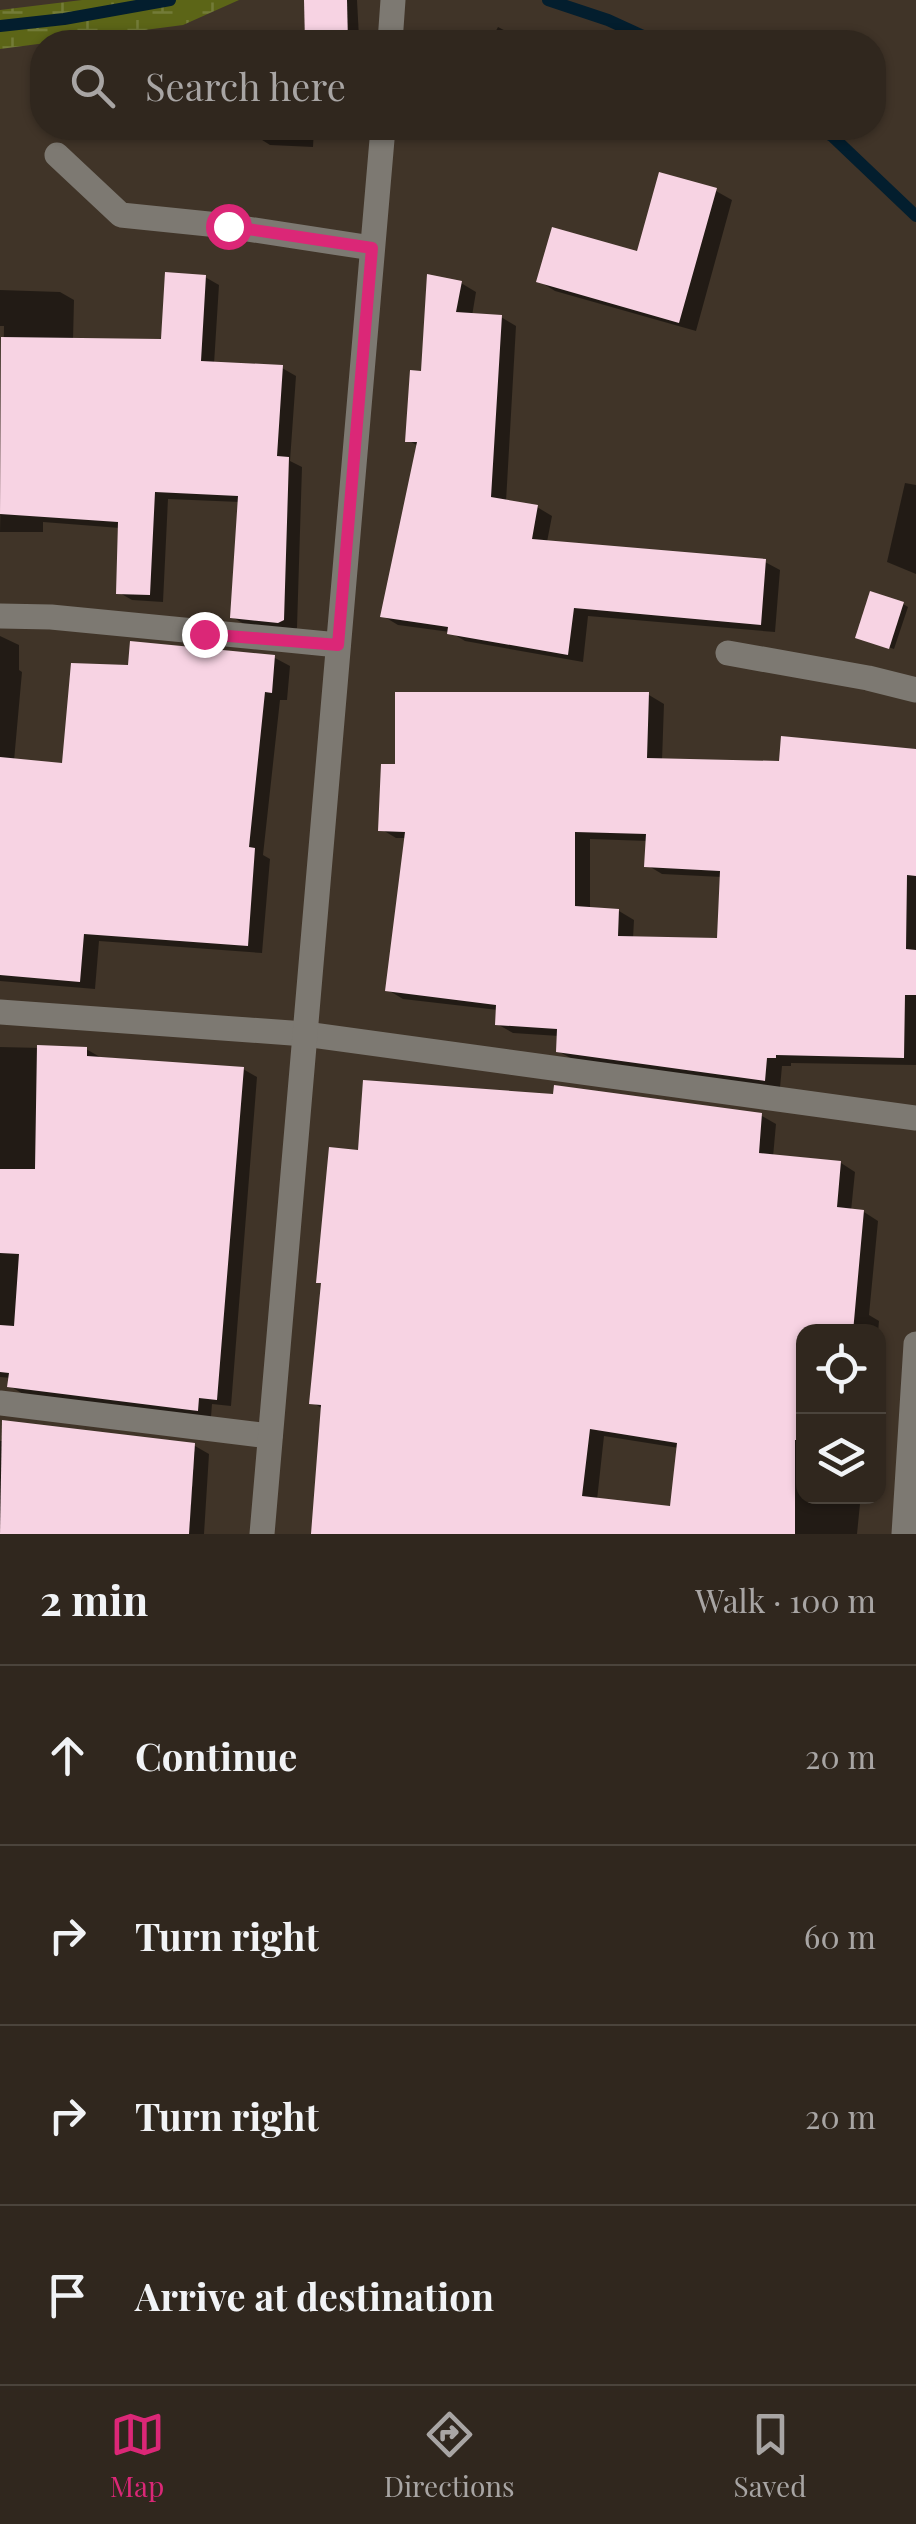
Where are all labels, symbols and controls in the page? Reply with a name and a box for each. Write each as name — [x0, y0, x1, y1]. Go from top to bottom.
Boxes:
search box — [30, 30, 886, 140]
icon: search — [65, 58, 120, 113]
text: Search here — [145, 60, 346, 111]
route start — [206, 204, 252, 250]
route end — [182, 612, 228, 658]
map controls — [796, 1324, 886, 1504]
button: locate — [796, 1324, 886, 1414]
button: layers — [796, 1414, 886, 1504]
text: 2 min — [40, 1571, 148, 1627]
text: Walk · 100 m — [695, 1578, 876, 1621]
icon: ahead — [40, 1728, 95, 1783]
text: Continue — [135, 1730, 297, 1781]
text: 20 m — [805, 1734, 876, 1777]
icon: right — [40, 1908, 95, 1963]
text: Turn right — [135, 1910, 319, 1961]
text: 60 m — [804, 1914, 876, 1957]
icon: right — [40, 2088, 95, 2143]
text: Turn right — [135, 2090, 319, 2141]
text: 20 m — [805, 2094, 876, 2137]
icon: arrive — [40, 2268, 95, 2323]
text: Arrive at destination — [135, 2270, 494, 2321]
tab: Map — [110, 2407, 165, 2504]
tab: Directions — [384, 2407, 514, 2504]
tab: Saved — [734, 2407, 806, 2504]

